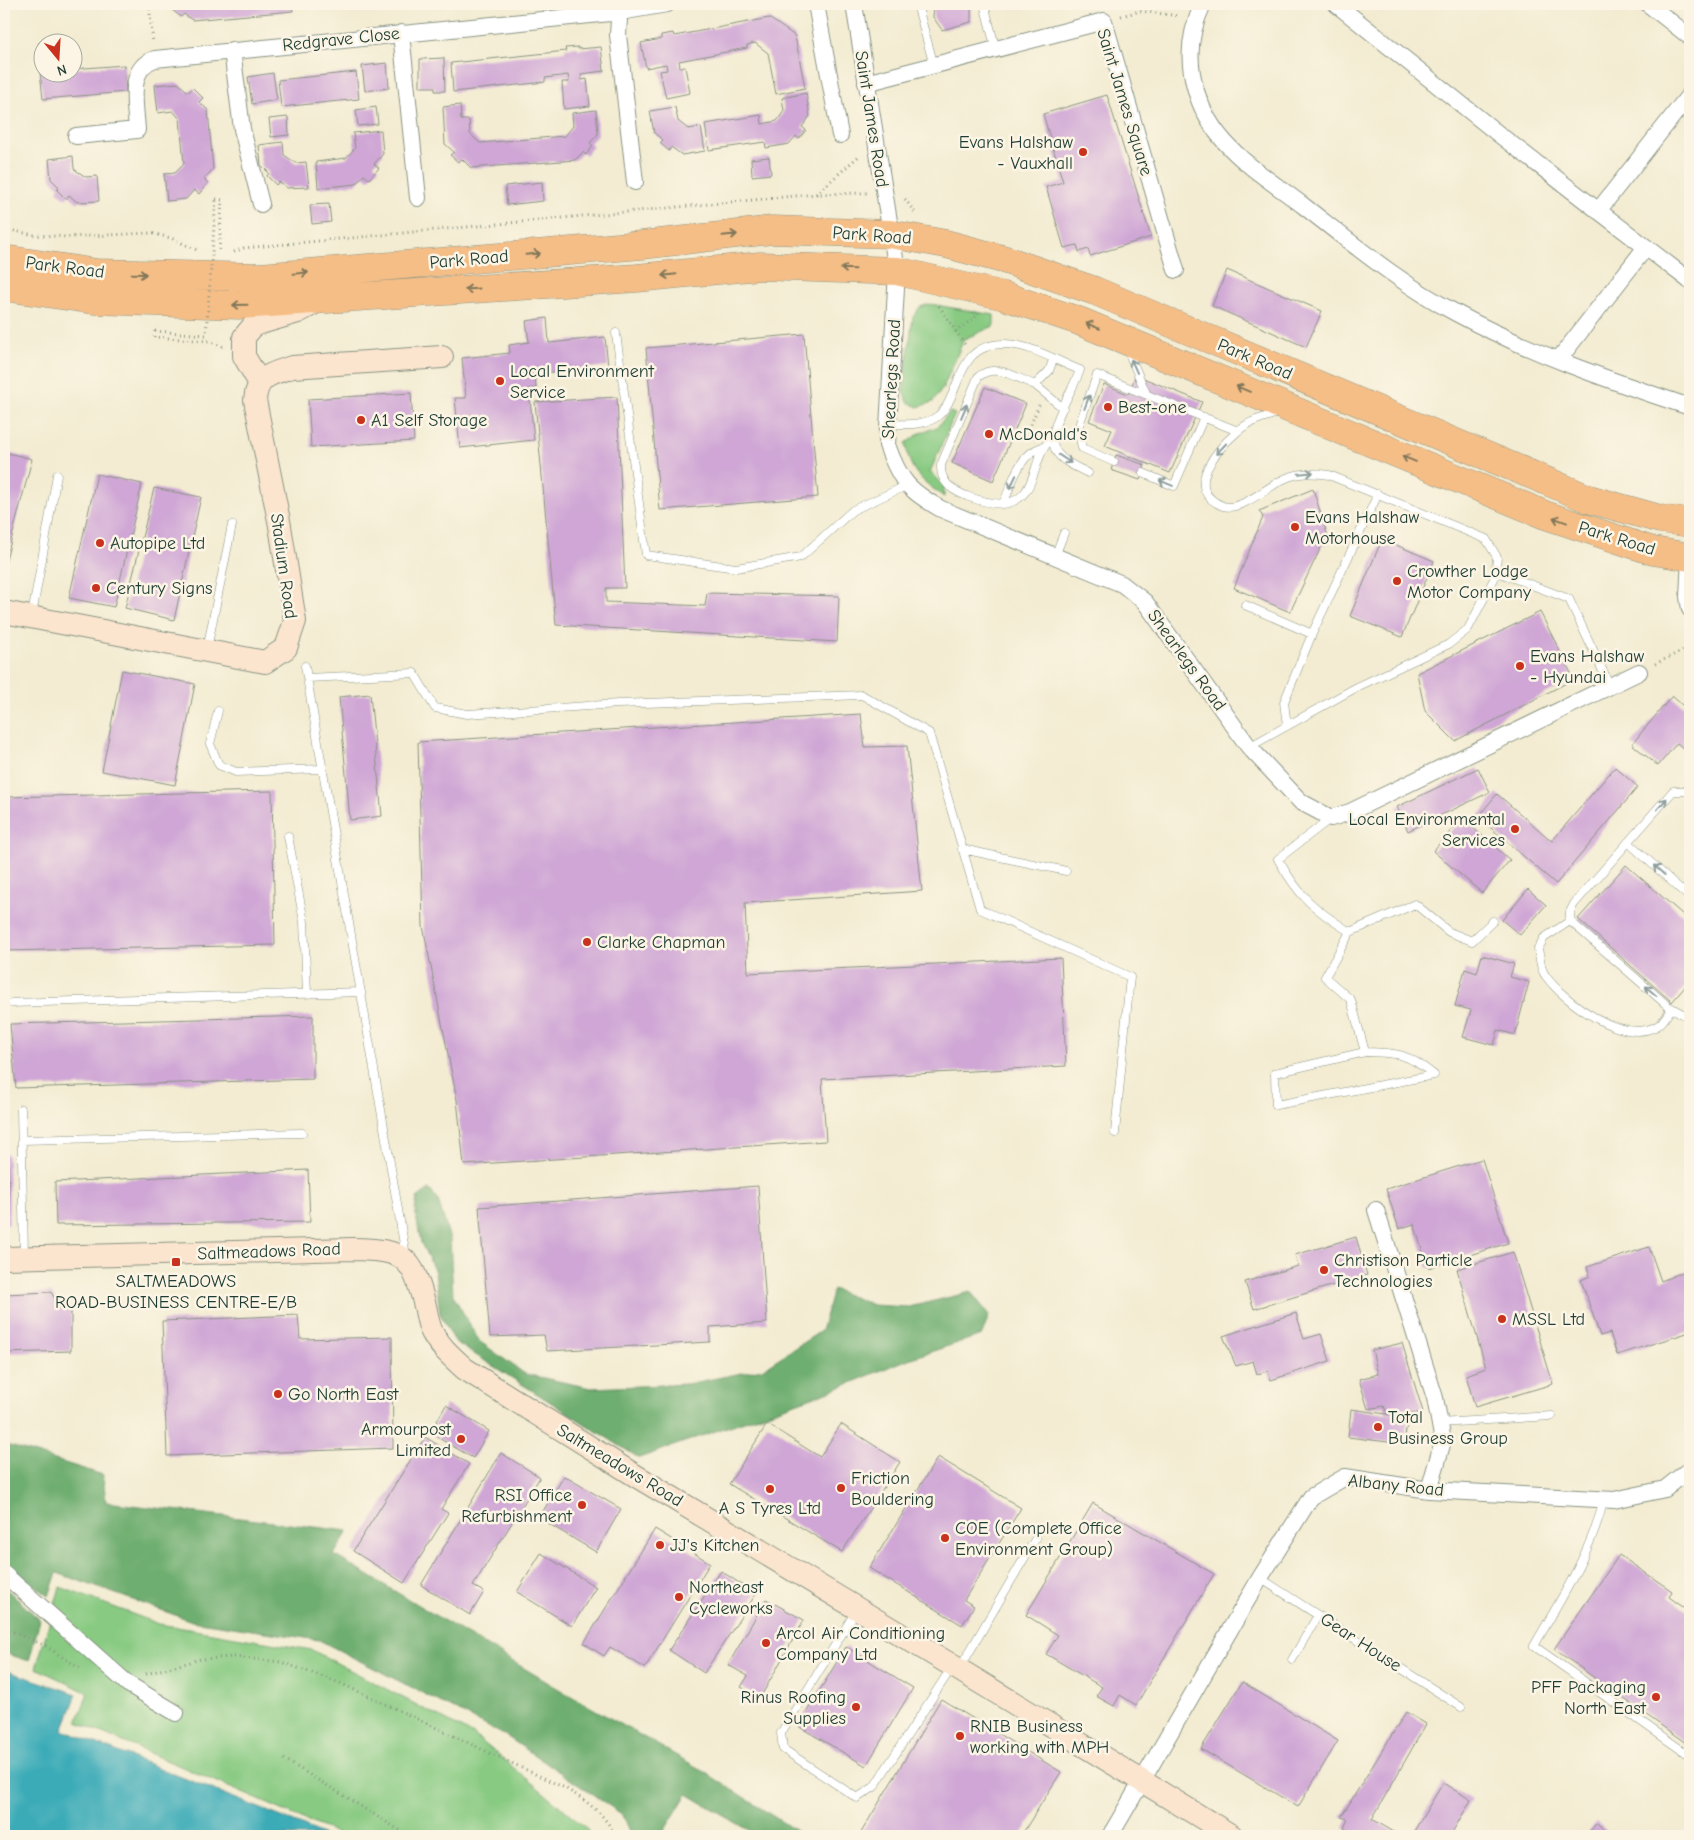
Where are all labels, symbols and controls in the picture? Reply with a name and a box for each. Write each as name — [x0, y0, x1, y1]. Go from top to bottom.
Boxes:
street label: Redgrave Close — [281, 23, 401, 56]
street label: Saint James Square — [1092, 26, 1157, 178]
north arrow — [32, 32, 82, 82]
street label: Saint James Road — [850, 49, 893, 189]
text: N — [55, 60, 69, 79]
place label: Evans Halshaw - Vauxhall — [959, 132, 1073, 174]
marker: Evans Halshaw - Vauxhall — [1077, 146, 1089, 158]
street label: Park Road — [832, 222, 912, 249]
one-way arrow — [721, 230, 737, 240]
street label: Park Road — [429, 246, 509, 273]
one-way arrow — [525, 249, 541, 259]
street label: Park Road — [24, 252, 106, 283]
one-way arrow — [840, 264, 856, 274]
one-way arrow — [130, 269, 147, 279]
one-way arrow — [293, 269, 309, 278]
one-way arrow — [661, 270, 677, 279]
one-way arrow — [464, 285, 480, 294]
one-way arrow — [232, 300, 248, 309]
street label: Shearlegs Road — [878, 319, 905, 439]
one-way arrow — [1086, 321, 1101, 331]
street label: Park Road — [1214, 334, 1295, 385]
one-way arrow — [1128, 359, 1138, 374]
place label: Local Environment Service — [510, 361, 655, 403]
marker: Local Environment Service — [494, 375, 506, 387]
one-way arrow — [1236, 384, 1251, 394]
one-way arrow — [1084, 394, 1093, 409]
place label: Best-one — [1118, 397, 1187, 418]
marker: Best-one — [1102, 401, 1114, 413]
one-way arrow — [959, 404, 969, 419]
place label: A1 Self Storage — [371, 410, 487, 431]
marker: A1 Self Storage — [355, 414, 367, 426]
place label: McDonald's — [999, 424, 1087, 445]
marker: McDonald's — [983, 428, 995, 440]
one-way arrow — [1215, 442, 1227, 455]
one-way arrow — [1058, 454, 1072, 464]
one-way arrow — [1402, 454, 1417, 463]
one-way arrow — [1298, 469, 1314, 478]
one-way arrow — [1007, 474, 1017, 489]
one-way arrow — [1159, 477, 1174, 487]
place label: Evans Halshaw Motorhouse — [1305, 507, 1419, 549]
street label: Stadium Road — [266, 512, 301, 620]
one-way arrow — [1552, 515, 1568, 524]
street label: Park Road — [1576, 517, 1658, 560]
marker: Evans Halshaw Motorhouse — [1289, 521, 1301, 533]
place label: Autopipe Ltd — [110, 533, 205, 554]
marker: Autopipe Ltd — [94, 537, 106, 549]
place label: Crowther Lodge Motor Company — [1407, 561, 1532, 603]
marker: Crowther Lodge Motor Company — [1391, 575, 1403, 587]
place label: Century Signs — [106, 578, 213, 599]
marker: Century Signs — [90, 582, 102, 594]
street label: Shearlegs Road — [1143, 606, 1230, 715]
place label: Evans Halshaw - Hyundai — [1530, 646, 1644, 688]
marker: Evans Halshaw - Hyundai — [1514, 660, 1526, 672]
one-way arrow — [1657, 797, 1668, 810]
place label: Local Environmental Services — [1348, 809, 1505, 851]
marker: Local Environmental Services — [1509, 823, 1521, 835]
one-way arrow — [1653, 865, 1666, 876]
place label: Clarke Chapman — [597, 932, 725, 953]
marker: Clarke Chapman — [581, 936, 593, 948]
one-way arrow — [1644, 985, 1657, 996]
street label: Saltmeadows Road — [197, 1239, 341, 1264]
place label: Christison Particle Technologies — [1334, 1250, 1472, 1292]
marker: SALTMEADOWS ROAD-BUSINESS CENTRE-E/B — [170, 1256, 182, 1268]
marker: Christison Particle Technologies — [1318, 1264, 1330, 1276]
place label: SALTMEADOWS ROAD-BUSINESS CENTRE-E/B — [55, 1271, 297, 1313]
place label: MSSL Ltd — [1512, 1309, 1585, 1330]
marker: MSSL Ltd — [1496, 1313, 1508, 1325]
place label: Go North East — [288, 1384, 399, 1405]
marker: Go North East — [272, 1388, 284, 1400]
place label: Total Business Group — [1388, 1407, 1508, 1449]
place label: Armourpost Limited — [361, 1419, 452, 1461]
street label: Saltmeadows Road — [553, 1419, 687, 1511]
marker: Total Business Group — [1372, 1421, 1384, 1433]
marker: Armourpost Limited — [455, 1433, 467, 1445]
place label: Friction Bouldering — [851, 1468, 934, 1510]
street label: Albany Road — [1347, 1470, 1445, 1501]
marker: Friction Bouldering — [835, 1482, 847, 1494]
marker: A S Tyres Ltd — [764, 1483, 776, 1495]
place label: RSI Office Refurbishment — [461, 1485, 573, 1527]
place label: A S Tyres Ltd — [719, 1498, 821, 1519]
marker: RSI Office Refurbishment — [576, 1499, 588, 1511]
place label: COE (Complete Office Environment Group) — [955, 1518, 1122, 1560]
marker: COE (Complete Office Environment Group) — [939, 1532, 951, 1544]
place label: JJ's Kitchen — [670, 1535, 760, 1556]
marker: JJ's Kitchen — [654, 1539, 666, 1551]
place label: Northeast Cycleworks — [689, 1577, 773, 1619]
marker: Northeast Cycleworks — [673, 1591, 685, 1603]
street label: Gear House — [1316, 1608, 1405, 1676]
place label: Arcol Air Conditioning Company Ltd — [776, 1623, 945, 1665]
marker: Arcol Air Conditioning Company Ltd — [760, 1637, 772, 1649]
place label: PFF Packaging North East — [1531, 1677, 1647, 1719]
place label: Rinus Roofing Supplies — [740, 1687, 846, 1729]
marker: PFF Packaging North East — [1650, 1691, 1662, 1703]
marker: Rinus Roofing Supplies — [850, 1701, 862, 1713]
place label: RNIB Business working with MPH — [970, 1716, 1109, 1758]
marker: RNIB Business working with MPH — [954, 1730, 966, 1742]

